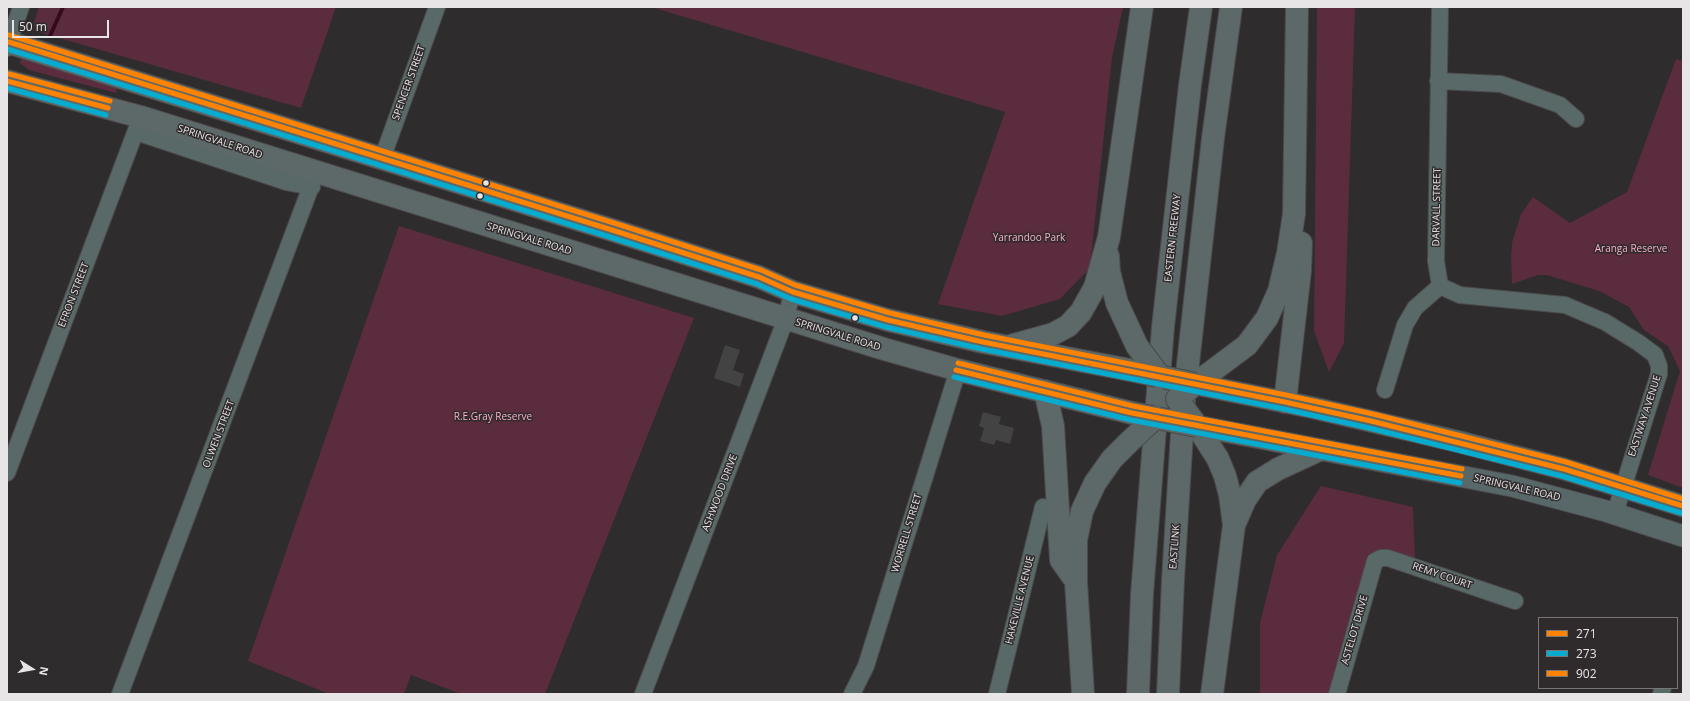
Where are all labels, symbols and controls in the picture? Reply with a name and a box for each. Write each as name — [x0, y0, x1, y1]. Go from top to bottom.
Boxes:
scale bar — [14, 12, 111, 38]
text: 50 m — [19, 18, 47, 35]
street label: SPENCER STREET — [390, 44, 428, 122]
street label: SPRINGVALE ROAD — [176, 123, 264, 161]
street label: DARVALL STREET — [1430, 167, 1444, 247]
unlabelled marker — [481, 178, 491, 188]
unlabelled marker — [475, 191, 485, 201]
street label: EASTERN FREEWAY — [1162, 193, 1184, 283]
street label: SPRINGVALE ROAD — [485, 220, 573, 258]
park label: Yarrandoo Park — [993, 232, 1065, 244]
park label: Aranga Reserve — [1595, 243, 1667, 255]
street label: EFRON STREET — [56, 261, 92, 329]
unlabelled marker — [850, 313, 860, 323]
street label: SPRINGVALE ROAD — [794, 316, 882, 354]
street label: EASTWAY AVENUE — [1626, 374, 1664, 458]
street label: OLWEN STREET — [201, 398, 237, 470]
park label: R.E.Gray Reserve — [454, 411, 532, 423]
street label: ASHWOOD DRIVE — [700, 453, 740, 533]
street label: SPRINGVALE ROAD — [1473, 472, 1561, 504]
street label: WORRELL STREET — [889, 492, 925, 574]
street label: EASTLINK — [1167, 524, 1183, 570]
street label: HAKEVILLE AVENUE — [1003, 554, 1037, 646]
street label: REMY COURT — [1411, 560, 1473, 592]
street label: ASTELOT DRIVE — [1339, 594, 1371, 666]
legend — [1538, 617, 1678, 689]
text: 271 — [1576, 625, 1597, 642]
text: 273 — [1576, 645, 1597, 662]
north arrow — [12, 649, 52, 689]
text: 902 — [1576, 665, 1597, 682]
text: N — [36, 666, 52, 677]

